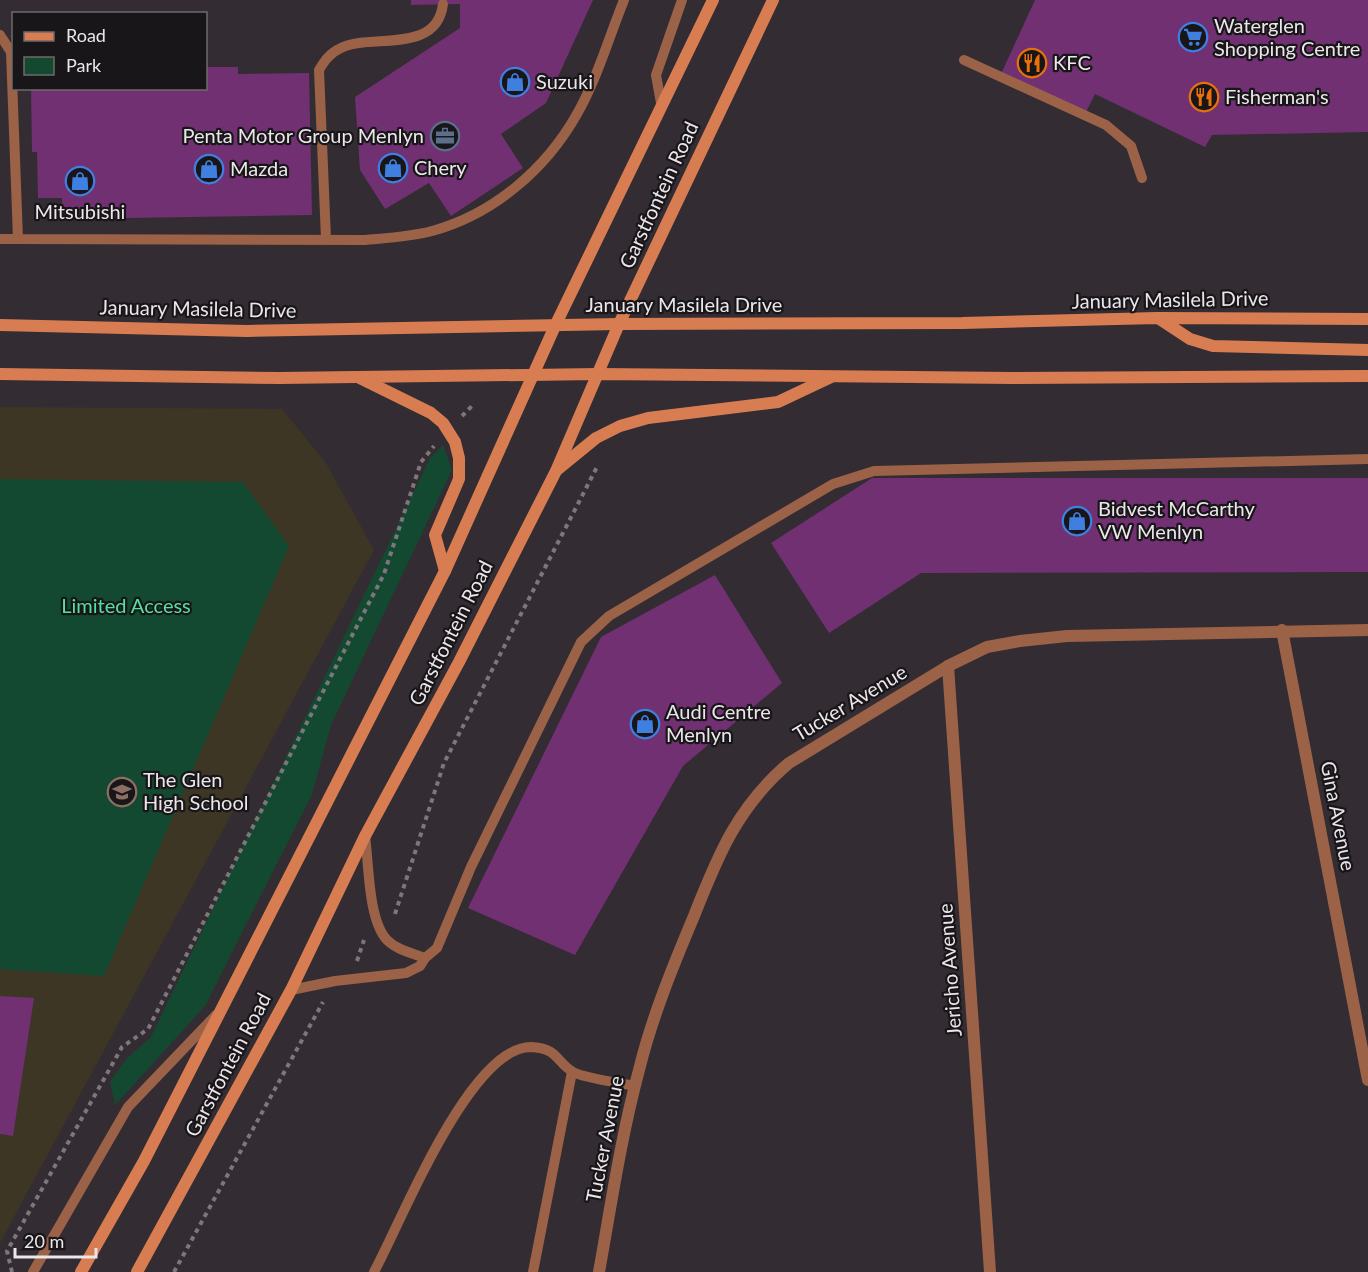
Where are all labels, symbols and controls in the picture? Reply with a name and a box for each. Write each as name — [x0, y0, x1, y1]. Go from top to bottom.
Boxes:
legend — [12, 12, 207, 90]
place label: Waterglen Shopping Centre — [1214, 13, 1360, 60]
supermarket icon: Waterglen Shopping Centre — [1177, 21, 1209, 53]
text: Road — [66, 24, 106, 46]
restaurant icon: KFC — [1016, 47, 1048, 79]
place label: KFC — [1053, 50, 1091, 74]
text: Park — [66, 54, 102, 76]
shop icon: Suzuki — [499, 66, 531, 98]
place label: Suzuki — [536, 69, 593, 93]
restaurant icon: Fisherman's — [1188, 81, 1220, 113]
place label: Fisherman's — [1225, 84, 1329, 108]
street label: Garstfontein Road — [614, 117, 703, 272]
office icon: Penta Motor Group Menlyn — [429, 120, 461, 152]
place label: Penta Motor Group Menlyn — [183, 123, 424, 147]
shop icon: Chery — [377, 152, 409, 184]
shop icon: Mazda — [193, 153, 225, 185]
place label: Chery — [414, 155, 467, 179]
place label: Mazda — [230, 156, 288, 180]
shop icon: Mitsubishi — [64, 165, 96, 197]
place label: Mitsubishi — [35, 199, 125, 223]
street label: January Masilela Drive — [1071, 285, 1269, 313]
street label: January Masilela Drive — [586, 292, 782, 316]
street label: January Masilela Drive — [99, 294, 297, 322]
place label: Bidvest McCarthy VW Menlyn — [1098, 496, 1256, 543]
shop icon: Bidvest McCarthy VW Menlyn — [1061, 505, 1093, 537]
street label: Garstfontein Road — [403, 556, 497, 709]
park label: Limited Access — [61, 593, 191, 617]
street label: Tucker Avenue — [788, 659, 911, 745]
place label: Audi Centre Menlyn — [666, 699, 771, 746]
shop icon: Audi Centre Menlyn — [629, 708, 661, 740]
street label: Gina Avenue — [1317, 759, 1361, 873]
place label: The Glen High School — [143, 767, 249, 814]
school or university icon: The Glen High School — [106, 776, 138, 808]
street label: Jericho Avenue — [932, 903, 966, 1037]
street label: Garstfontein Road — [179, 989, 275, 1140]
street label: Tucker Avenue — [580, 1074, 628, 1204]
scale bar — [15, 1221, 96, 1259]
text: 20 m — [24, 1230, 64, 1252]

